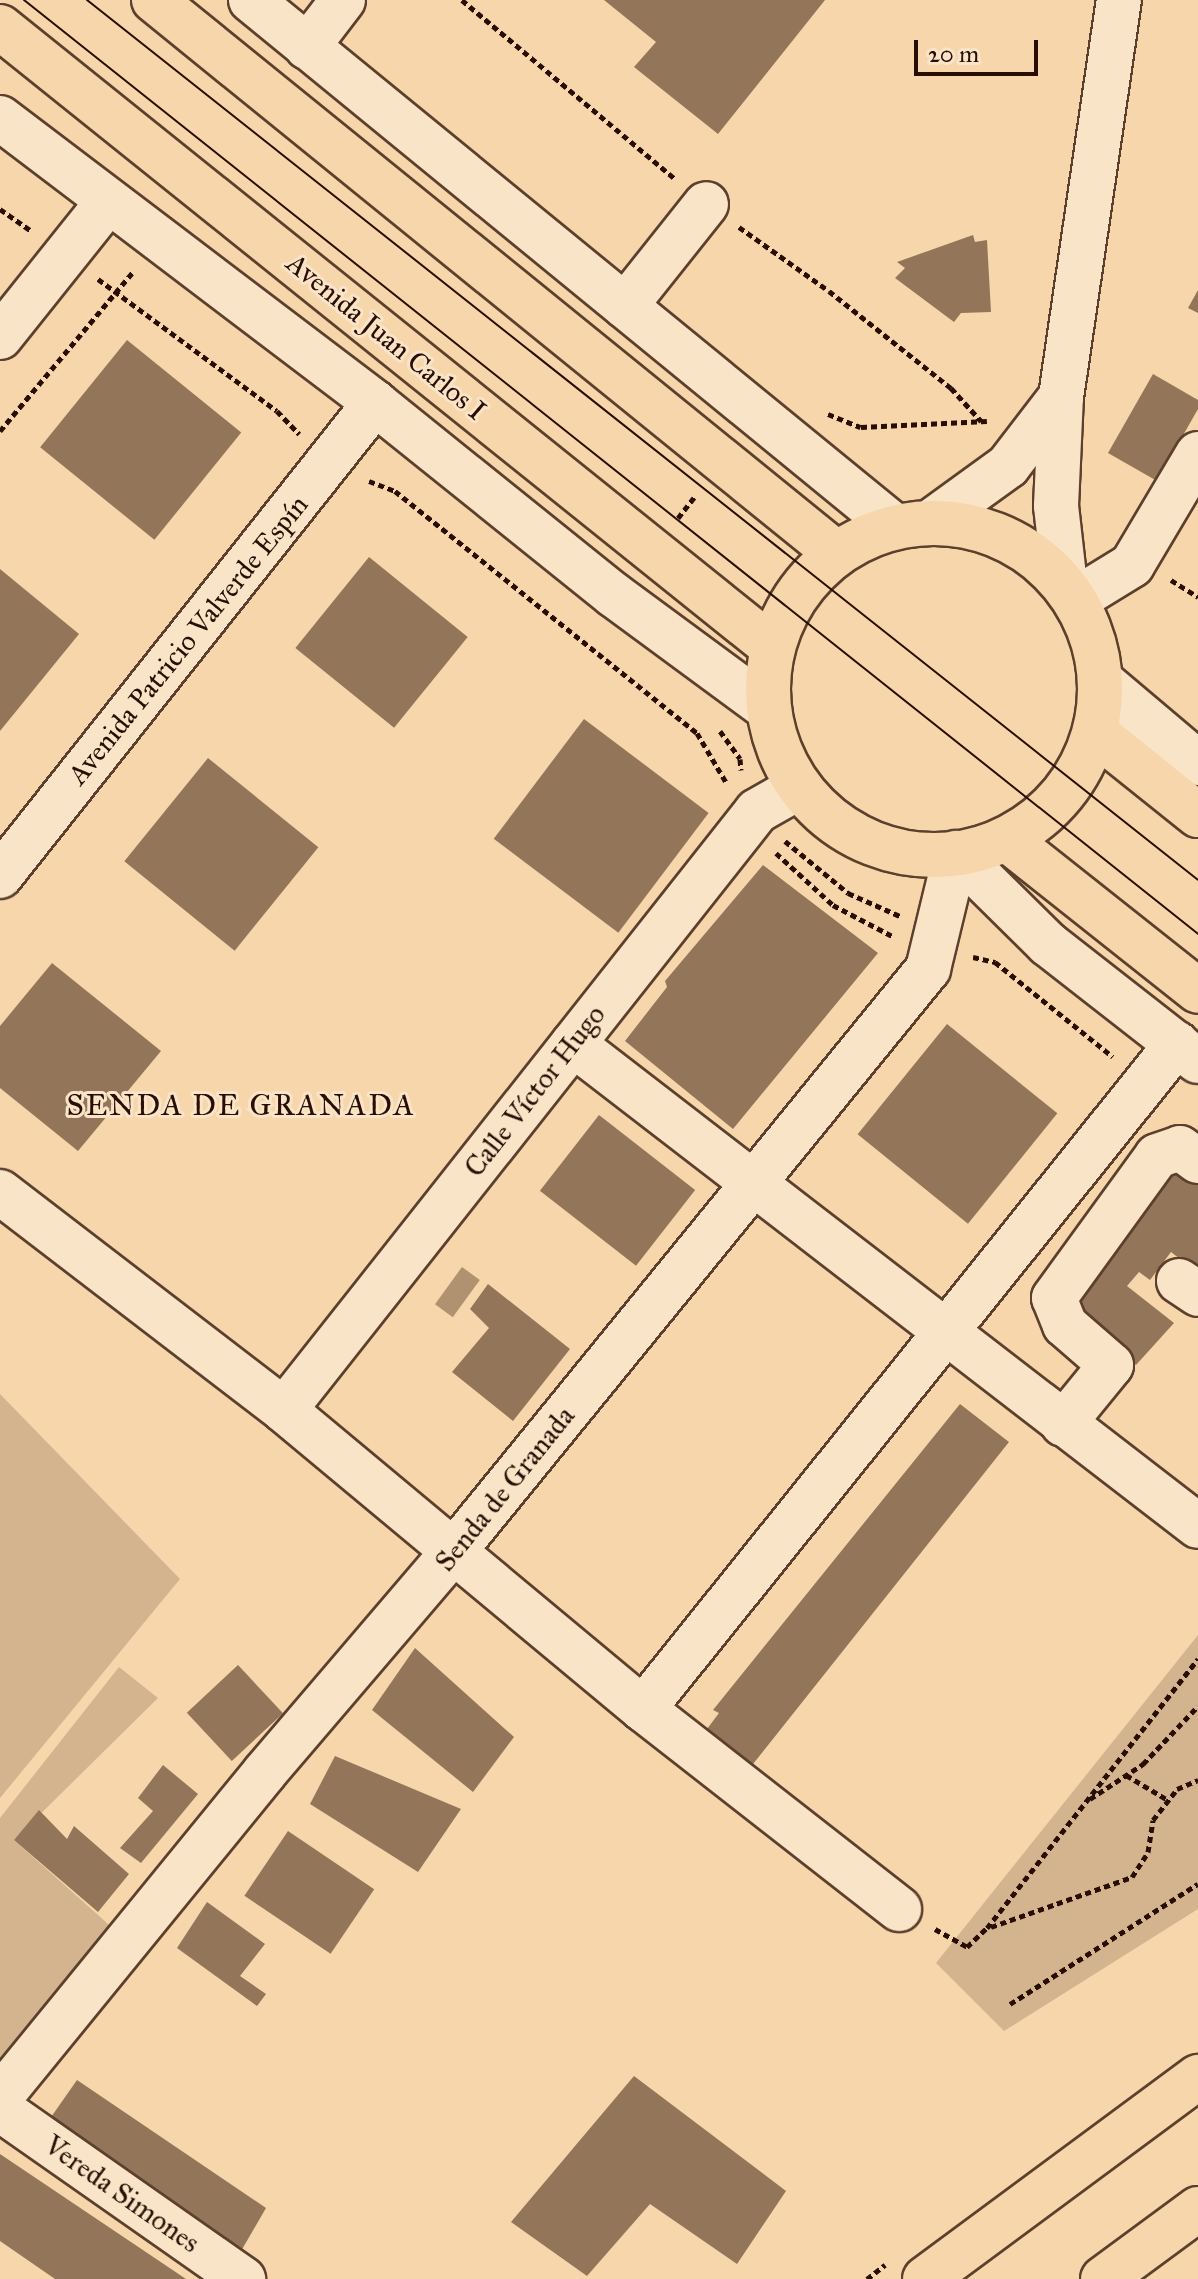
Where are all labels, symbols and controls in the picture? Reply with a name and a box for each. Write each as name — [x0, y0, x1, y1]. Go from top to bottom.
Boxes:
scale bar — [918, 24, 1042, 74]
text: 20 m — [928, 39, 979, 69]
street label: Avenida Juan Carlos I — [279, 246, 493, 428]
street label: Avenida Patricio Valverde Espín — [61, 489, 315, 791]
street label: Calle Víctor Hugo — [458, 998, 612, 1184]
district label: SENDA DE GRANADA — [66, 1087, 416, 1123]
street label: Senda de Granada — [428, 1400, 582, 1578]
street label: Vereda Simones — [38, 2128, 206, 2260]

